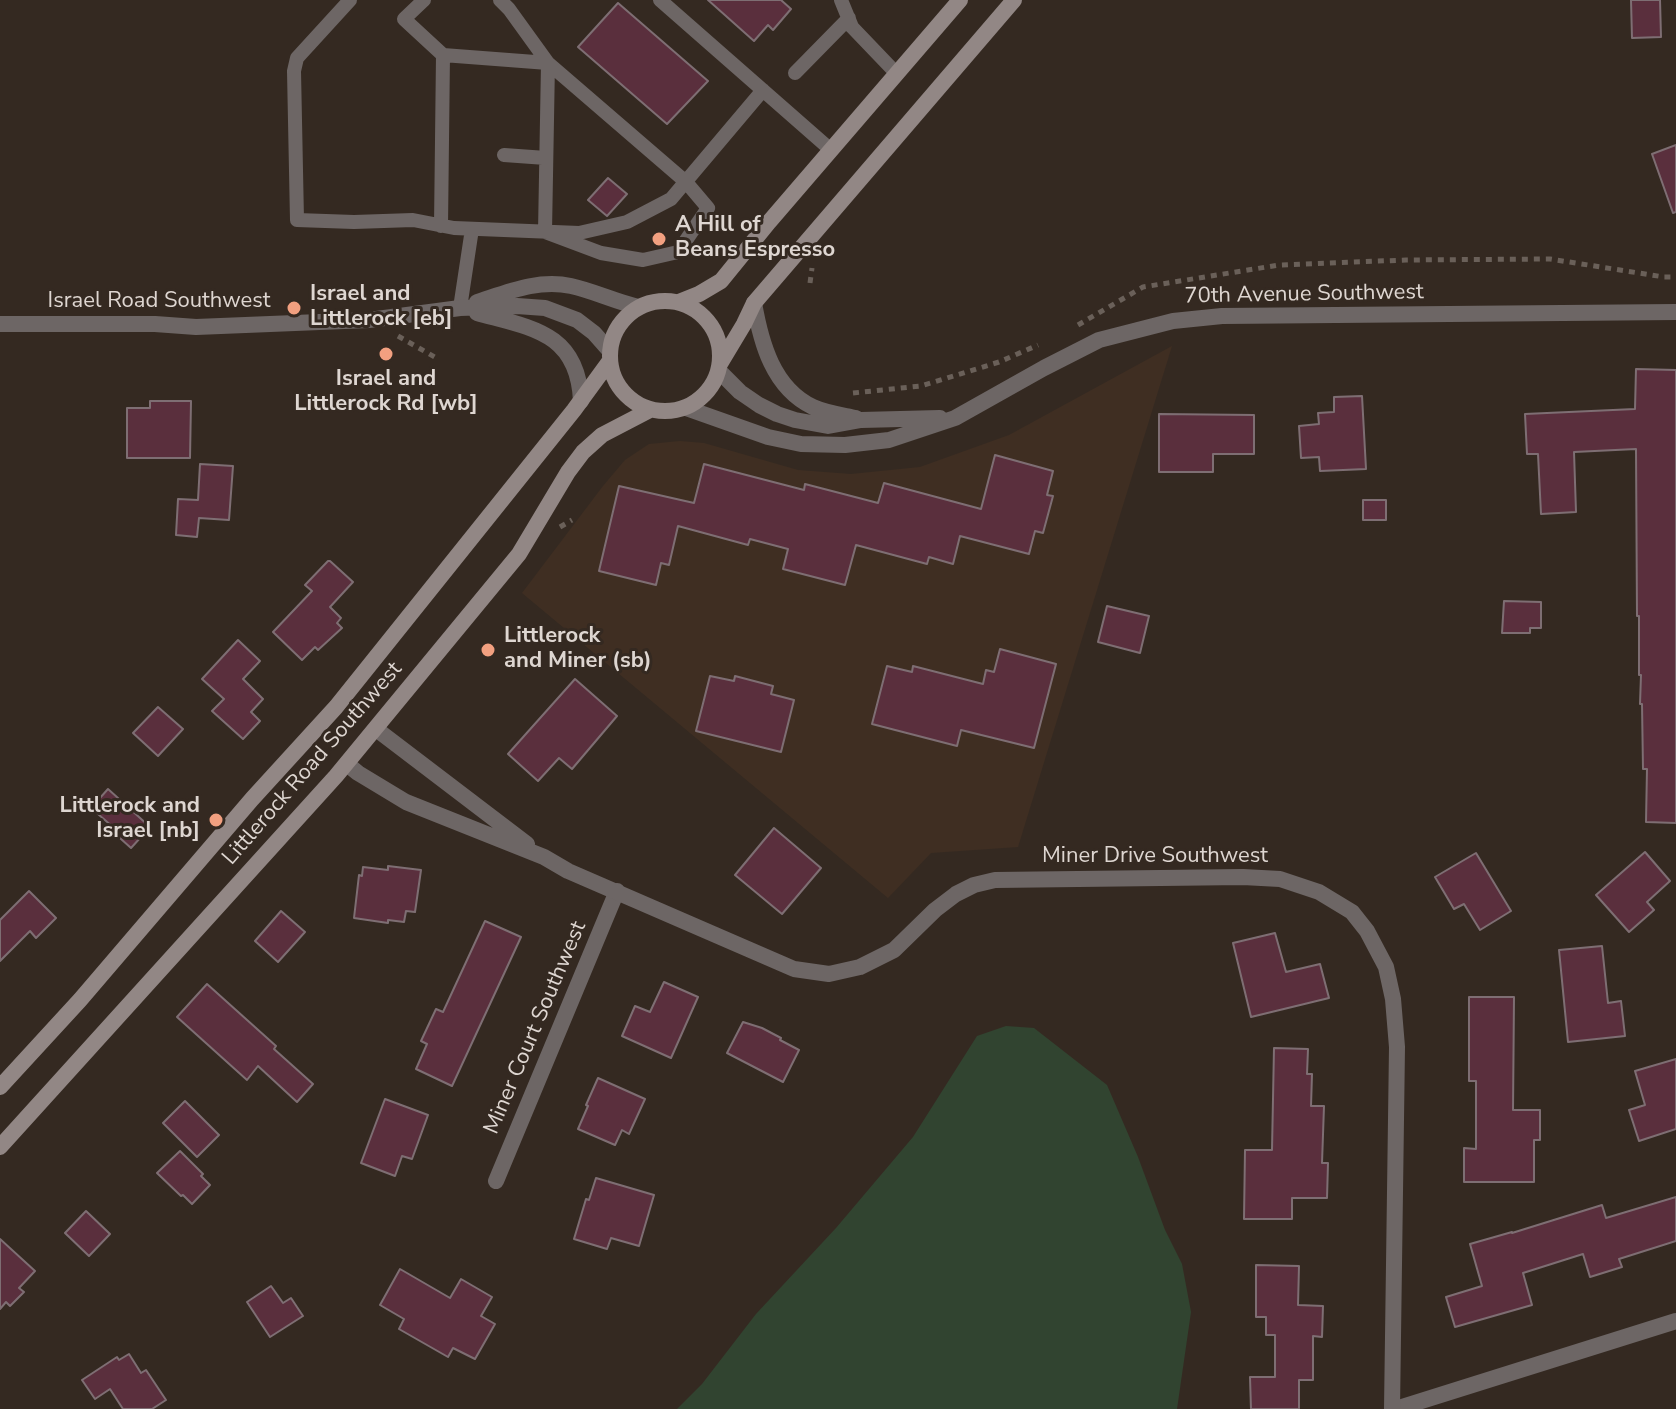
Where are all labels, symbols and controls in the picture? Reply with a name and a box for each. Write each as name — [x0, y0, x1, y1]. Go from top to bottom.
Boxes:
place label: A Hill of Beans Espresso — [675, 213, 835, 264]
marker: A Hill of Beans Espresso — [650, 230, 668, 248]
street label: 70th Avenue Southwest — [1184, 280, 1424, 310]
place label: Israel and Littlerock [eb] — [310, 282, 453, 334]
street label: Israel Road Southwest — [48, 289, 270, 315]
marker: Israel and Littlerock [eb] — [285, 299, 303, 317]
marker: Israel and Littlerock Rd [wb] — [377, 345, 395, 363]
place label: Israel and Littlerock Rd [wb] — [294, 367, 478, 418]
place label: Littlerock and Miner (sb) — [504, 624, 652, 676]
marker: Littlerock and Miner (sb) — [479, 641, 497, 659]
street label: Littlerock Road Southwest — [218, 657, 408, 871]
place label: Littlerock and Israel [nb] — [60, 794, 200, 846]
marker: Littlerock and Israel [nb] — [207, 811, 225, 829]
street label: Miner Drive Southwest — [1042, 844, 1268, 870]
street label: Miner Court Southwest — [479, 918, 593, 1138]

